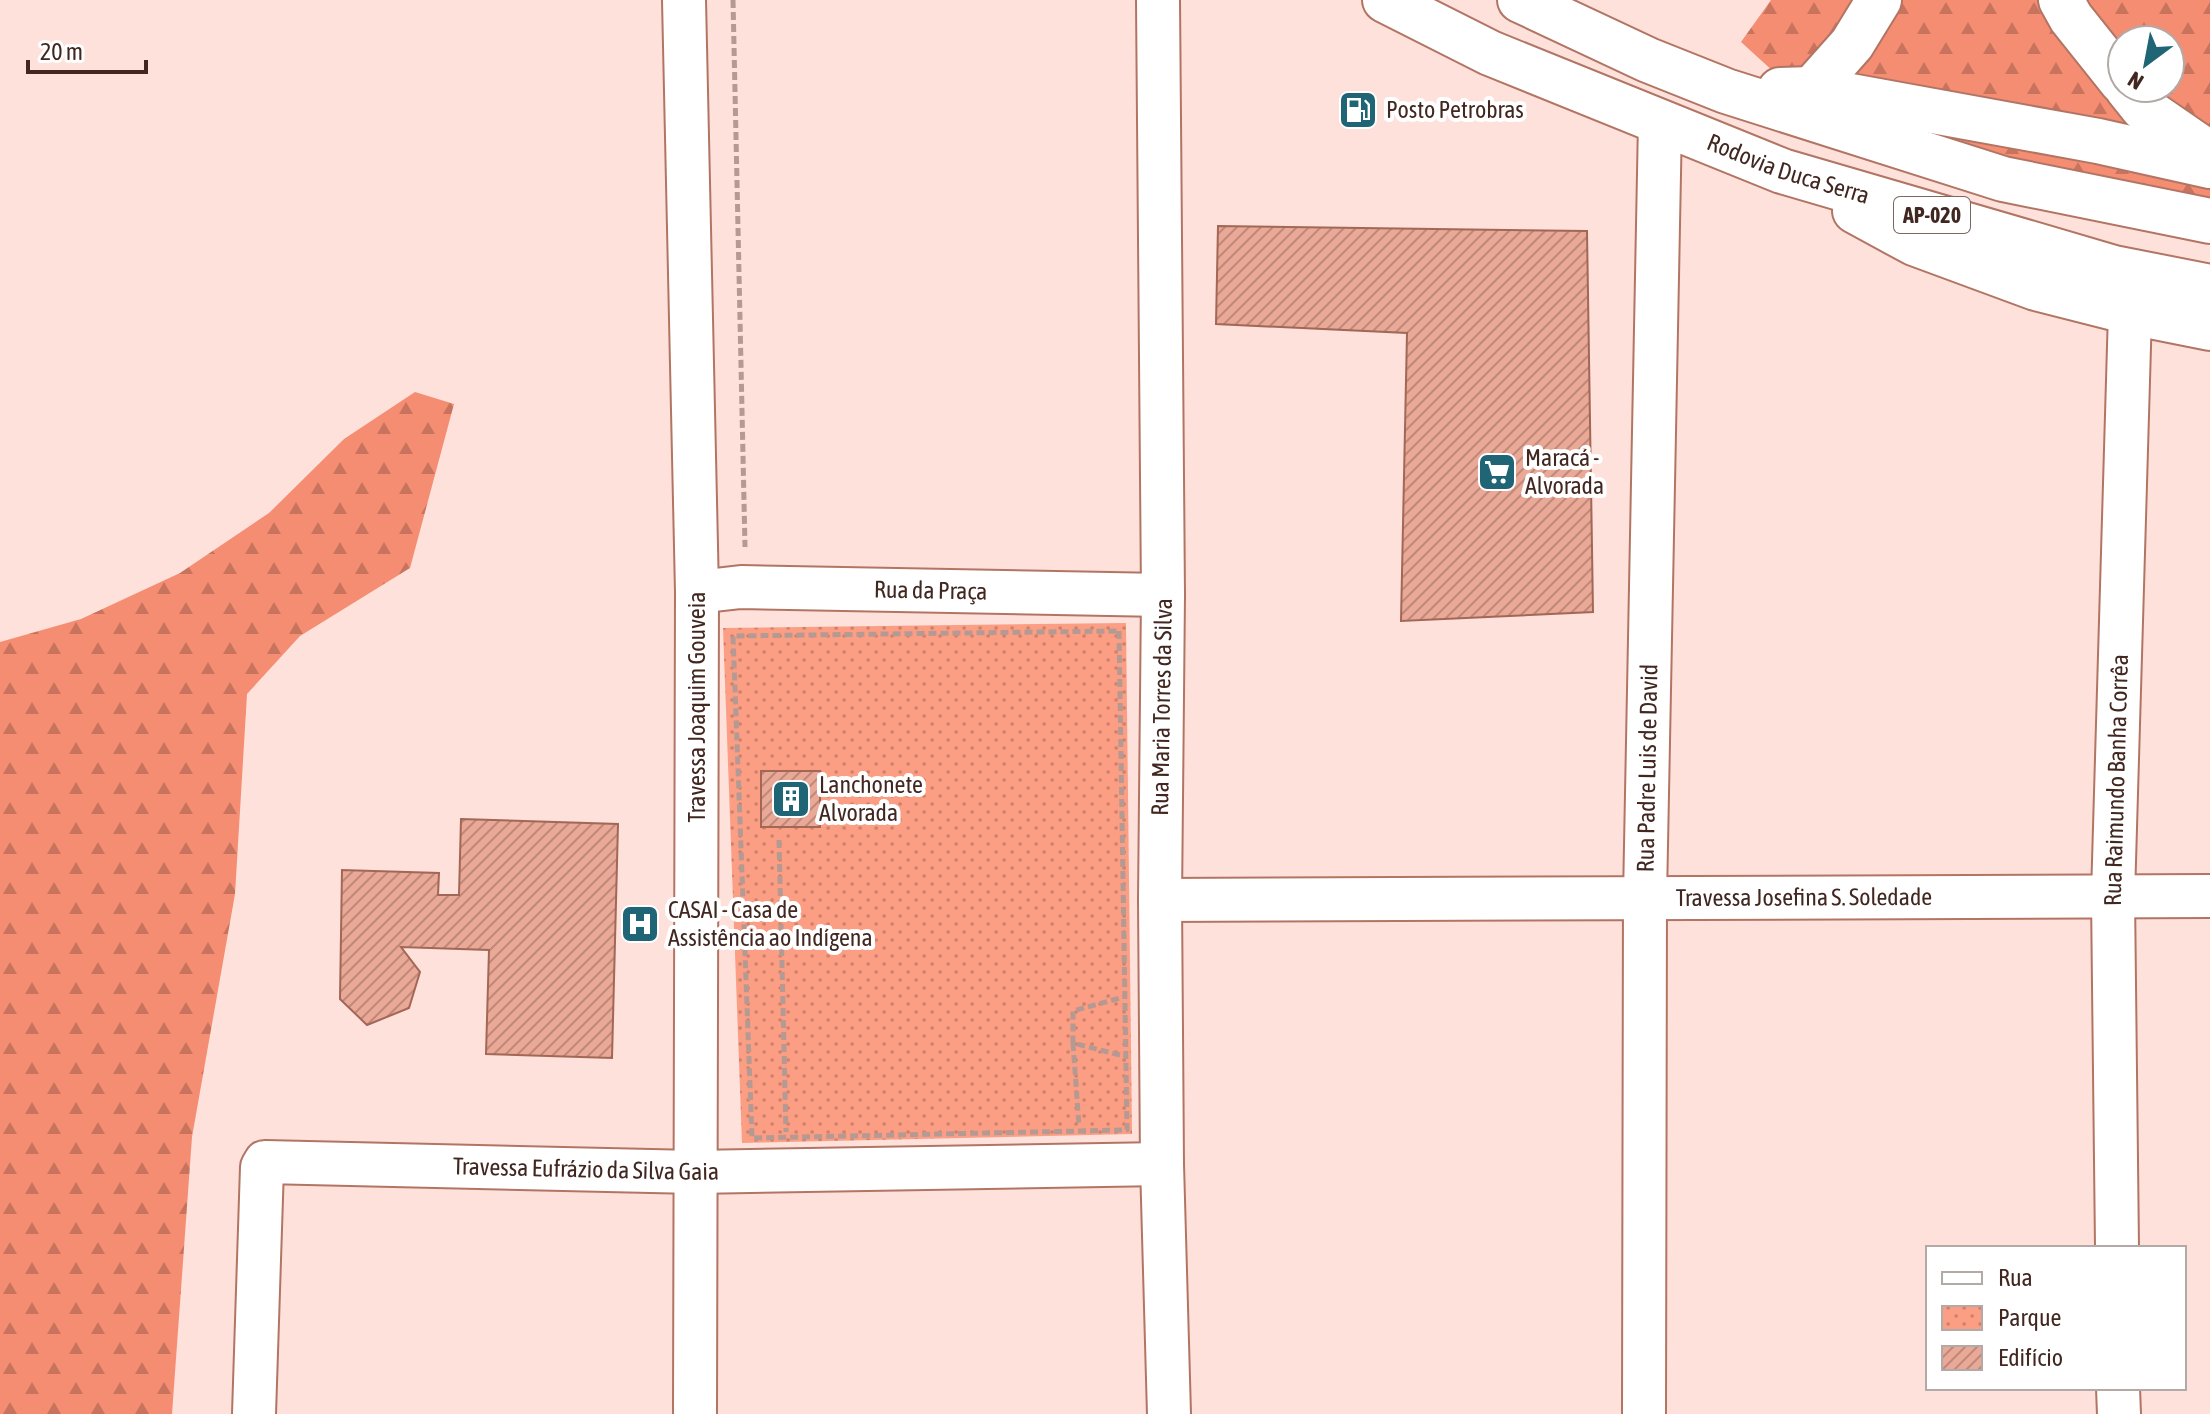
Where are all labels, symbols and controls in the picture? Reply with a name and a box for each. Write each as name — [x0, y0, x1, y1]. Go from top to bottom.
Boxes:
scale bar — [28, 24, 146, 74]
north arrow — [2106, 24, 2186, 104]
text: 20 m — [40, 38, 83, 65]
text: N — [2123, 66, 2148, 95]
fuel station icon: Posto Petrobras — [1337, 89, 1379, 131]
place label: Posto Petrobras — [1386, 96, 1524, 123]
street label: Rodovia Duca Serra — [1703, 128, 1873, 209]
road number: AP-020 — [1894, 197, 1970, 233]
place label: Maracá - Alvorada — [1525, 444, 1604, 499]
supermarket icon: Maracá - Alvorada — [1476, 451, 1518, 493]
street label: Rua da Praça — [874, 576, 988, 605]
street label: Travessa Joaquim Gouveia — [683, 592, 710, 822]
street label: Rua Maria Torres da Silva — [1146, 598, 1177, 816]
street label: Rua Raimundo Banha Corrêa — [2099, 654, 2133, 906]
street label: Rua Padre Luis de David — [1631, 664, 1663, 872]
place label: Lanchonete Alvorada — [819, 771, 923, 826]
building icon: Lanchonete Alvorada — [770, 778, 812, 820]
street label: Travessa Josefina S. Soledade — [1676, 883, 1932, 911]
place label: CASAI - Casa de Assistência ao Indígena — [668, 896, 873, 951]
hospital icon: CASAI - Casa de Assistência ao Indígena — [619, 903, 661, 945]
street label: Travessa Eufrázio da Silva Gaia — [453, 1152, 719, 1185]
legend — [1926, 1246, 2186, 1390]
text: Rua — [1998, 1264, 2033, 1291]
text: Parque — [1998, 1304, 2061, 1331]
text: Edifício — [1998, 1344, 2063, 1371]

